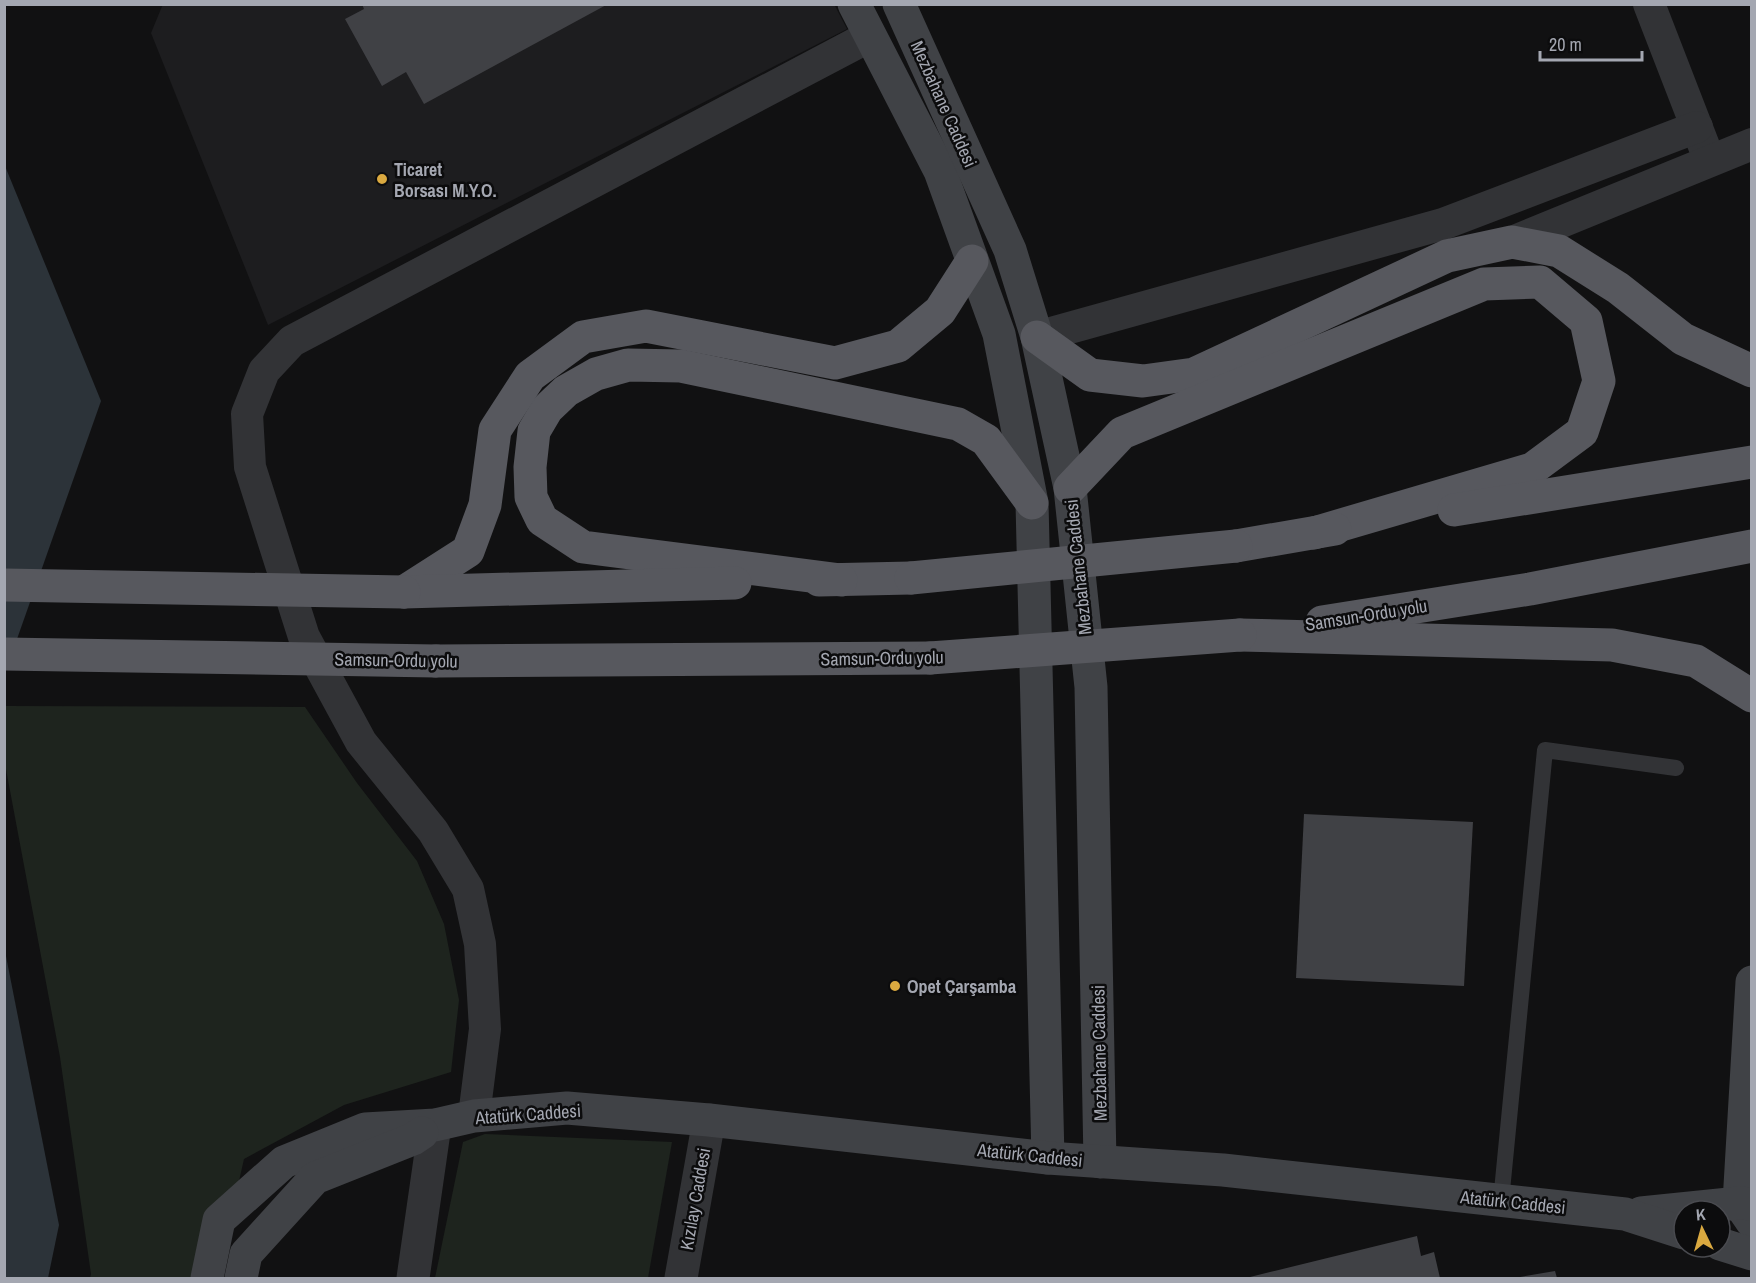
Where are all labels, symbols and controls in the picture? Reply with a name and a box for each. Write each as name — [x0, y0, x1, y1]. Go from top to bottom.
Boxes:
scale bar — [1540, 24, 1642, 62]
text: 20 m — [1549, 32, 1582, 57]
street label: Mezbahane Caddesi — [905, 37, 983, 171]
place label: Ticaret Borsası M.Y.O. — [394, 157, 497, 203]
marker: Ticaret Borsası M.Y.O. — [375, 172, 389, 186]
street label: Mezbahane Caddesi — [1058, 498, 1098, 636]
street label: Samsun-Ordu yolu — [1303, 593, 1429, 637]
street label: Samsun-Ordu yolu — [820, 644, 944, 672]
street label: Samsun-Ordu yolu — [334, 646, 458, 674]
place label: Opet Çarşamba — [907, 974, 1017, 999]
marker: Opet Çarşamba — [888, 979, 902, 993]
street label: Mezbahane Caddesi — [1085, 985, 1113, 1121]
street label: Atatürk Caddesi — [473, 1098, 582, 1130]
street label: Atatürk Caddesi — [975, 1137, 1084, 1173]
street label: Kızılay Caddesi — [674, 1146, 716, 1252]
street label: Atatürk Caddesi — [1458, 1184, 1567, 1220]
north arrow — [1672, 1199, 1732, 1259]
text: K — [1695, 1203, 1707, 1225]

